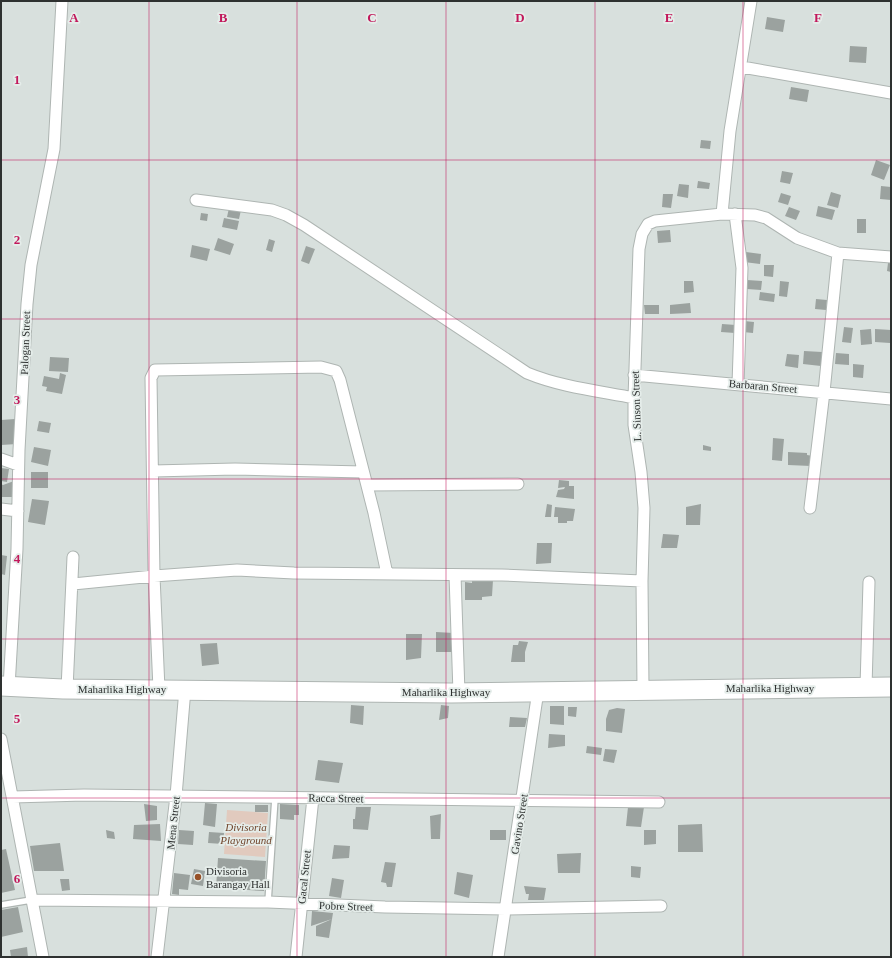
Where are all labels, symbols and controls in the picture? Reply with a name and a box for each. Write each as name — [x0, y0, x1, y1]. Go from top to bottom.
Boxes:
text: A — [69, 10, 79, 25]
text: B — [219, 10, 228, 25]
text: C — [367, 10, 377, 25]
text: D — [515, 10, 525, 25]
text: E — [665, 10, 673, 25]
text: F — [814, 10, 822, 25]
text: 1 — [14, 72, 20, 87]
text: 2 — [14, 232, 20, 247]
street label: Palogan Street — [18, 311, 32, 375]
street label: L. Sinson Street — [629, 371, 643, 441]
street label: Barbaran Street — [728, 377, 798, 395]
text: 3 — [14, 392, 21, 407]
text: 4 — [14, 551, 21, 566]
street label: Maharlika Highway — [726, 682, 815, 694]
street label: Maharlika Highway — [78, 683, 167, 695]
street label: Maharlika Highway — [402, 686, 491, 698]
text: 5 — [14, 711, 21, 726]
street label: Racca Street — [308, 792, 364, 804]
street label: Gavino Street — [508, 793, 530, 855]
street label: Mena Street — [164, 796, 182, 850]
park label: Divisoria Playground — [219, 821, 272, 846]
street label: Gacal Street — [295, 849, 313, 905]
place label: Divisoria Barangay Hall — [206, 865, 270, 890]
text: 6 — [14, 871, 21, 886]
marker: Divisoria Barangay Hall — [193, 872, 203, 882]
street label: Pobre Street — [319, 899, 373, 913]

